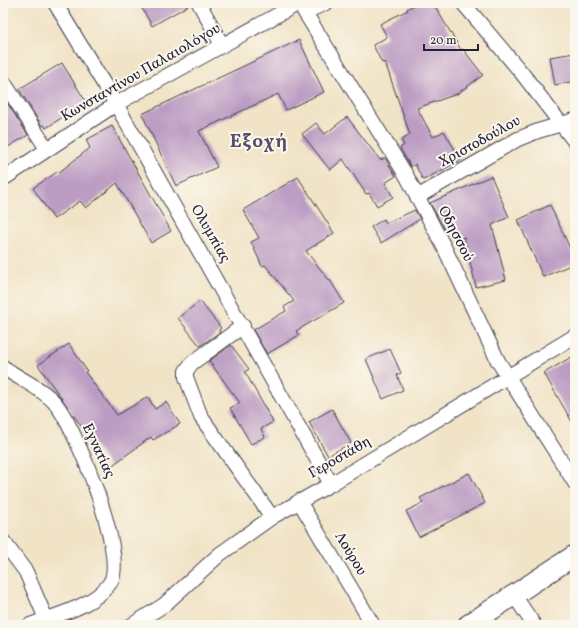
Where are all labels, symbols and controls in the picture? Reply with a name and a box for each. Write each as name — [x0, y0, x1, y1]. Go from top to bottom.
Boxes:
street label: Κωνσταντίνου Παλαιολόγου — [57, 19, 225, 127]
scale bar — [424, 26, 478, 52]
text: 20 m — [430, 33, 457, 49]
street label: Χριστοδούλου — [435, 111, 525, 173]
district label: Εξοχή — [230, 129, 288, 155]
street label: Ολυμπίας — [185, 201, 235, 267]
street label: Οδησσού — [432, 203, 478, 265]
street label: Εγνατίας — [76, 420, 120, 482]
street label: Γεροστάθη — [305, 432, 375, 484]
street label: Λούρου — [329, 528, 371, 580]

